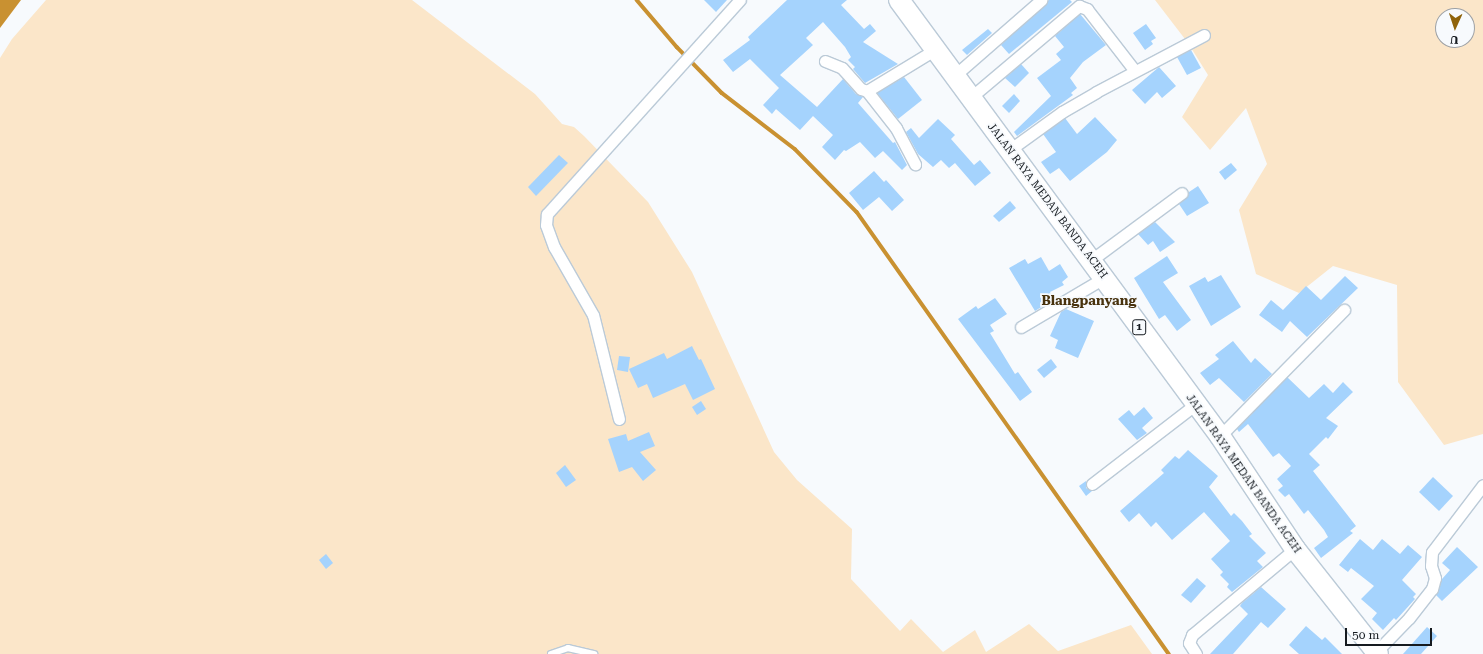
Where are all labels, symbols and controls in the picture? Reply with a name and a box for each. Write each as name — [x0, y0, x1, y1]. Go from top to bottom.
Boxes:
north arrow — [1435, 8, 1475, 48]
text: U — [1450, 33, 1459, 46]
street label: JALAN RAYA MEDAN BANDA ACEH — [984, 121, 1110, 281]
district label: Blangpanyang — [1042, 293, 1136, 309]
road number: 1 — [1132, 319, 1146, 335]
street label: JALAN RAYA MEDAN BANDA ACEH — [1183, 392, 1303, 556]
scale bar — [1347, 620, 1434, 646]
text: 50 m — [1352, 628, 1379, 642]

